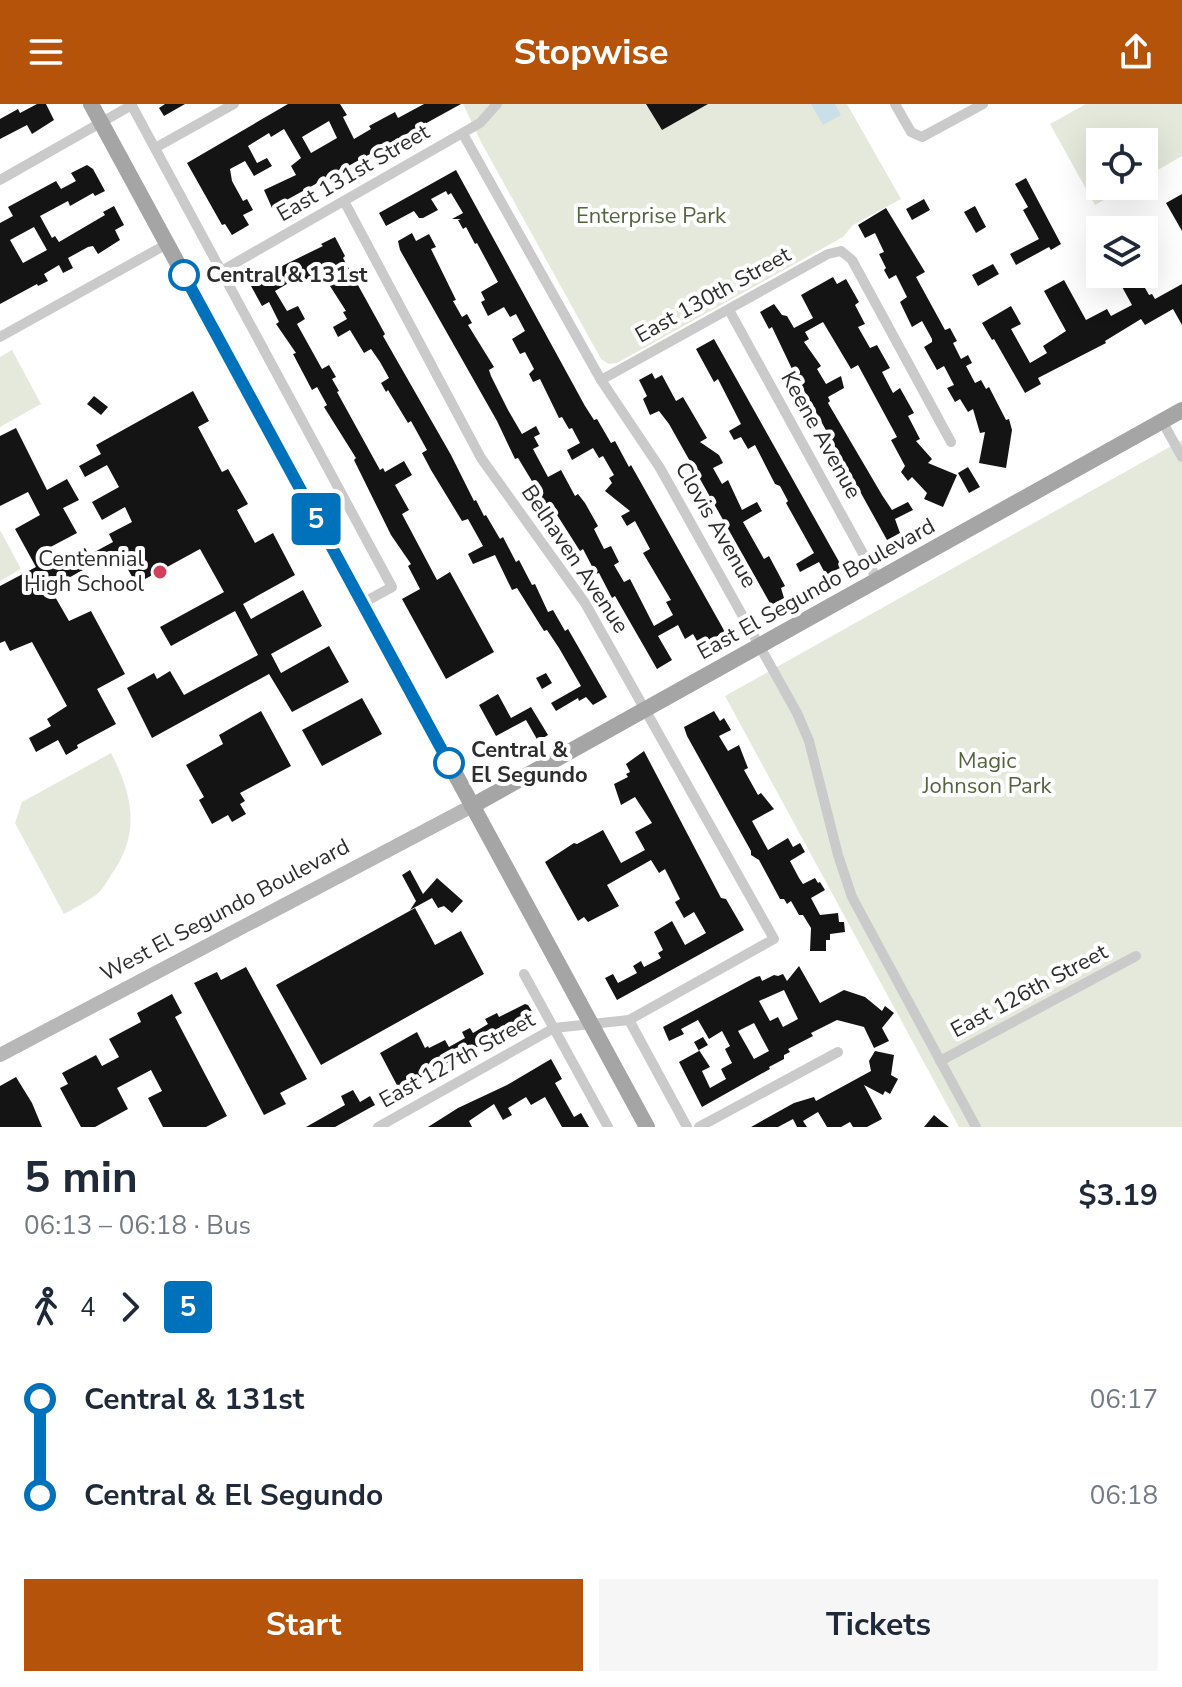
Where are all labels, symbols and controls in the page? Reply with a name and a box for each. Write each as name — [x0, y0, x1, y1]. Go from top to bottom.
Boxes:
text: Stopwise — [513, 28, 669, 77]
icon: menu — [24, 30, 68, 74]
icon: share — [1114, 30, 1158, 74]
street label: East 131st Street — [271, 117, 435, 229]
map controls — [1086, 128, 1158, 288]
button: locate — [1086, 128, 1158, 200]
park label: Enterprise Park — [576, 201, 727, 231]
button: layers — [1086, 216, 1158, 288]
street label: East 130th Street — [630, 240, 796, 350]
marker: Central & 131st — [169, 260, 199, 290]
place label: Central & 131st — [206, 260, 368, 290]
street label: Keene Avenue — [774, 366, 868, 504]
street label: Clovis Avenue — [668, 457, 764, 593]
street label: Belhaven Avenue — [514, 479, 636, 639]
line badge: 5 — [290, 493, 342, 545]
text: 5 — [308, 500, 324, 538]
street label: East El Segundo Boulevard — [692, 511, 940, 667]
place label: Centennial High School — [24, 544, 144, 599]
marker: Centennial High School — [151, 563, 169, 581]
place label: Central & El Segundo — [471, 735, 588, 790]
park label: Magic Johnson Park — [921, 746, 1053, 801]
marker: Central & El Segundo — [434, 748, 464, 778]
street label: West El Segundo Boulevard — [95, 832, 355, 988]
street label: East 126th Street — [945, 937, 1113, 1045]
street label: East 127th Street — [374, 1005, 540, 1115]
text: 5 min — [24, 1148, 138, 1208]
text: $3.19 — [1079, 1175, 1158, 1216]
text: 06:13 – 06:18 · Bus — [24, 1208, 251, 1243]
icon: walk — [24, 1285, 68, 1329]
icon: forward — [108, 1285, 152, 1329]
text: 5 — [180, 1288, 196, 1326]
text: 4 — [80, 1290, 96, 1325]
text: Central & 131st — [84, 1379, 304, 1420]
text: 06:17 — [1090, 1382, 1158, 1417]
text: Central & El Segundo — [84, 1475, 383, 1516]
text: 06:18 — [1090, 1478, 1158, 1513]
button: Start — [24, 1579, 583, 1671]
button: Tickets — [599, 1579, 1158, 1671]

